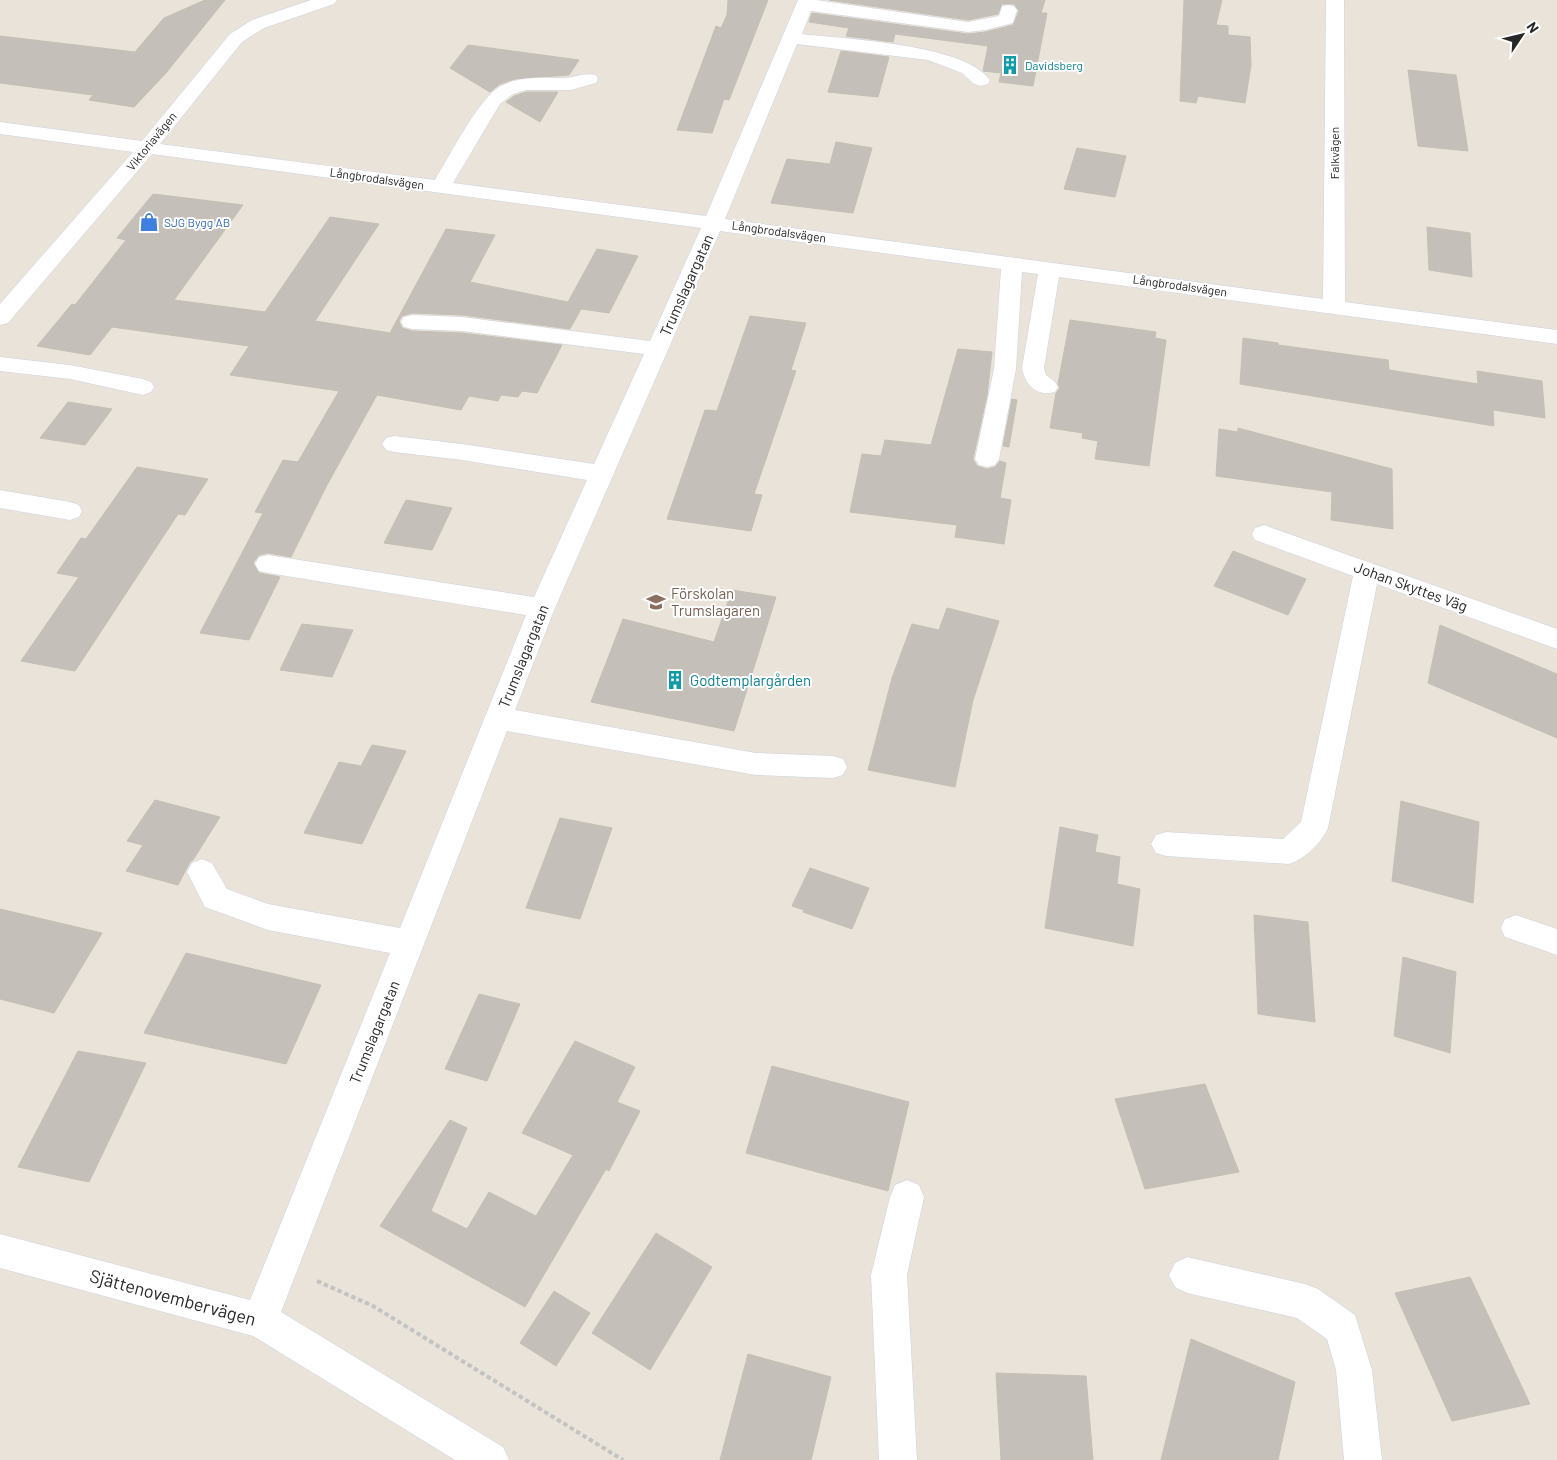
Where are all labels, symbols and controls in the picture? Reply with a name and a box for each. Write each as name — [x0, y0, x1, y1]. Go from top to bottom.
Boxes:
north arrow — [1497, 10, 1547, 60]
text: N — [1523, 19, 1543, 36]
building icon: Davidsberg — [999, 54, 1021, 76]
place label: Davidsberg — [1025, 58, 1083, 72]
street label: Viktoriavägen — [123, 109, 179, 173]
street label: Falkvägen — [1327, 127, 1341, 179]
street label: Långbrodalsvägen — [329, 164, 425, 192]
shop icon: SJG Bygg AB — [138, 211, 160, 233]
place label: SJG Bygg AB — [164, 215, 230, 229]
street label: Långbrodalsvägen — [731, 217, 827, 245]
street label: Trumslagargatan — [655, 231, 717, 339]
street label: Långbrodalsvägen — [1132, 271, 1228, 299]
street label: Johan Skyttes Väg — [1352, 557, 1470, 615]
place label: Förskolan Trumslagaren — [671, 584, 760, 619]
school or university icon: Förskolan Trumslagaren — [645, 591, 667, 613]
street label: Trumslagargatan — [494, 602, 552, 710]
building icon: Godtemplargården — [664, 669, 686, 691]
place label: Godtemplargården — [690, 671, 811, 689]
street label: Trumslagargatan — [345, 978, 403, 1086]
street label: Sjättenovembervägen — [88, 1264, 258, 1330]

